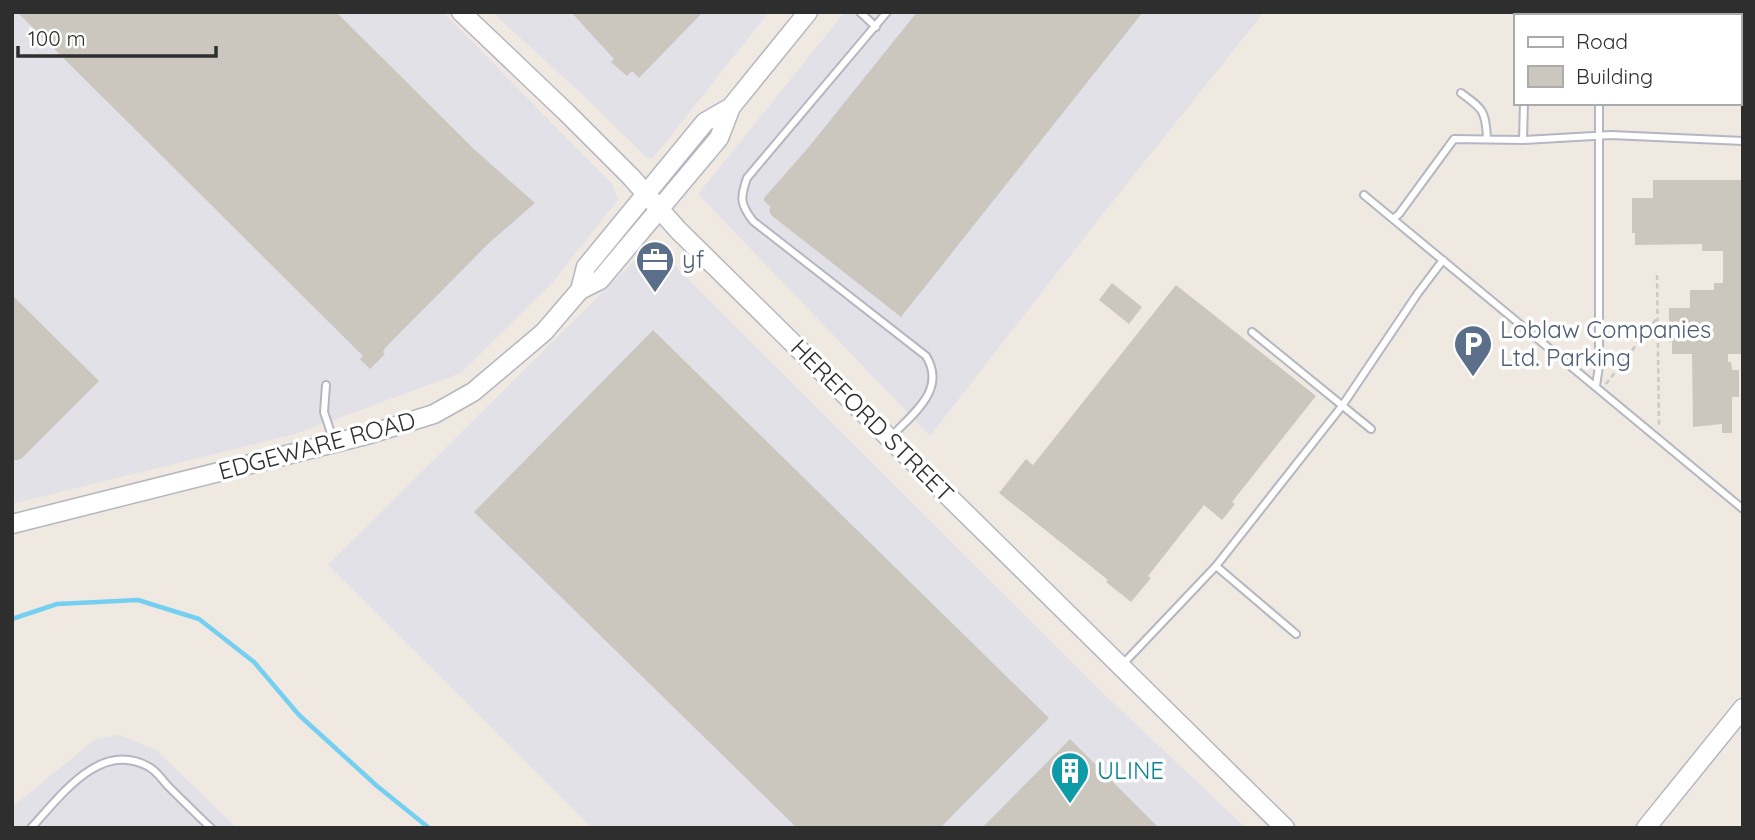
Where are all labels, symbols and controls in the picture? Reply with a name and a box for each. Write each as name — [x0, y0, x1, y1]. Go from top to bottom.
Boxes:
scale bar — [18, 14, 215, 58]
legend — [1514, 14, 1741, 105]
text: 100 m — [28, 25, 86, 51]
text: Road — [1576, 28, 1628, 54]
text: Building — [1576, 63, 1653, 89]
office icon: yf — [634, 239, 676, 294]
place label: yf — [682, 244, 705, 274]
place label: Loblaw Companies Ltd. Parking — [1500, 314, 1711, 372]
parking icon: Loblaw Companies Ltd. Parking — [1452, 323, 1494, 378]
street label: HEREFORD STREET — [785, 333, 960, 508]
street label: EDGEWARE ROAD — [215, 404, 418, 486]
building icon: ULINE — [1049, 750, 1091, 805]
place label: ULINE — [1097, 755, 1164, 785]

